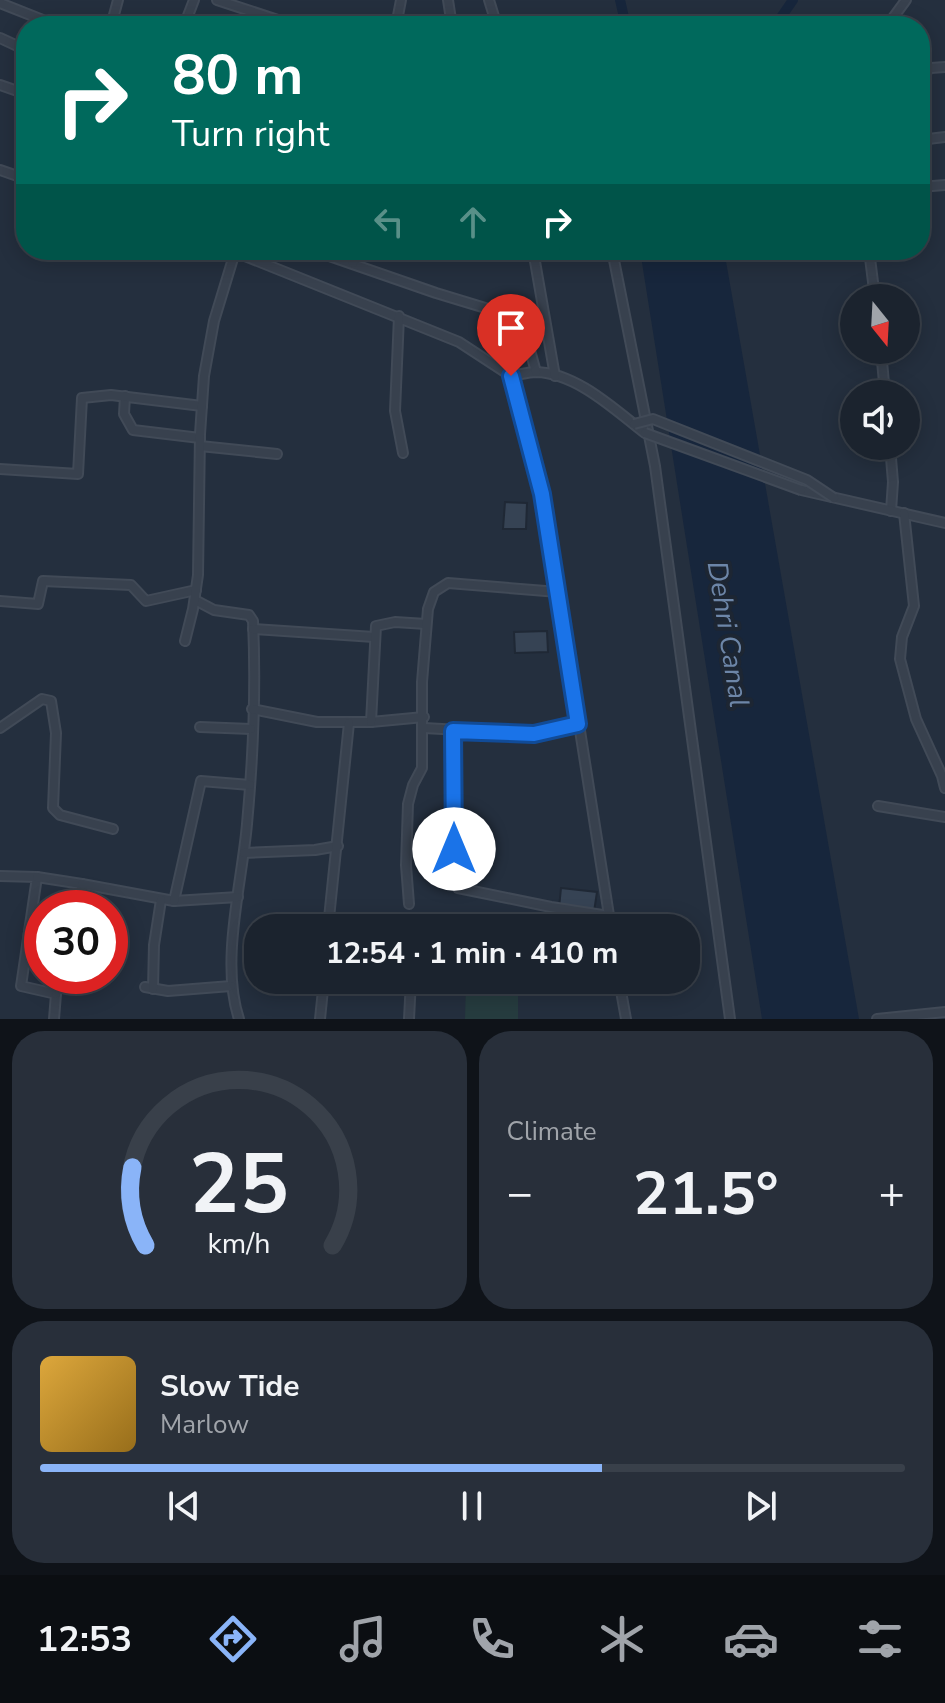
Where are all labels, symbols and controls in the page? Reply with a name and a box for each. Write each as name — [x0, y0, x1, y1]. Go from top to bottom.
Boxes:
text: 80 m — [172, 37, 303, 114]
icon: right — [40, 48, 144, 152]
text: Turn right — [172, 110, 329, 159]
icon: left — [367, 200, 411, 244]
icon: ahead — [451, 200, 495, 244]
icon: right — [535, 200, 579, 244]
north arrow — [840, 284, 920, 364]
map controls — [840, 284, 920, 460]
pin — [477, 294, 545, 376]
icon: arrive — [489, 306, 533, 350]
button: sound — [840, 380, 920, 460]
water label: Dehri Canal — [698, 558, 758, 710]
position arrow — [412, 807, 496, 891]
speed limit sign: 30 — [24, 890, 128, 994]
text: 12:54 · 1 min · 410 m — [326, 933, 618, 974]
text: Climate — [507, 1114, 597, 1149]
text: 25 — [189, 1128, 289, 1241]
text: 21.5° — [633, 1153, 779, 1235]
text: − — [507, 1164, 533, 1224]
text: + — [879, 1164, 905, 1224]
text: km/h — [208, 1224, 271, 1263]
text: Slow Tide — [160, 1366, 300, 1407]
text: Marlow — [160, 1407, 249, 1442]
icon: previous — [162, 1484, 206, 1528]
icon: pause — [450, 1484, 494, 1528]
icon: next — [739, 1484, 783, 1528]
icon: directions — [205, 1611, 261, 1667]
icon: music — [335, 1611, 391, 1667]
icon: phone — [464, 1611, 520, 1667]
icon: climate — [594, 1611, 650, 1667]
icon: car — [723, 1611, 779, 1667]
icon: filters — [852, 1611, 908, 1667]
text: 12:53 — [37, 1615, 132, 1664]

